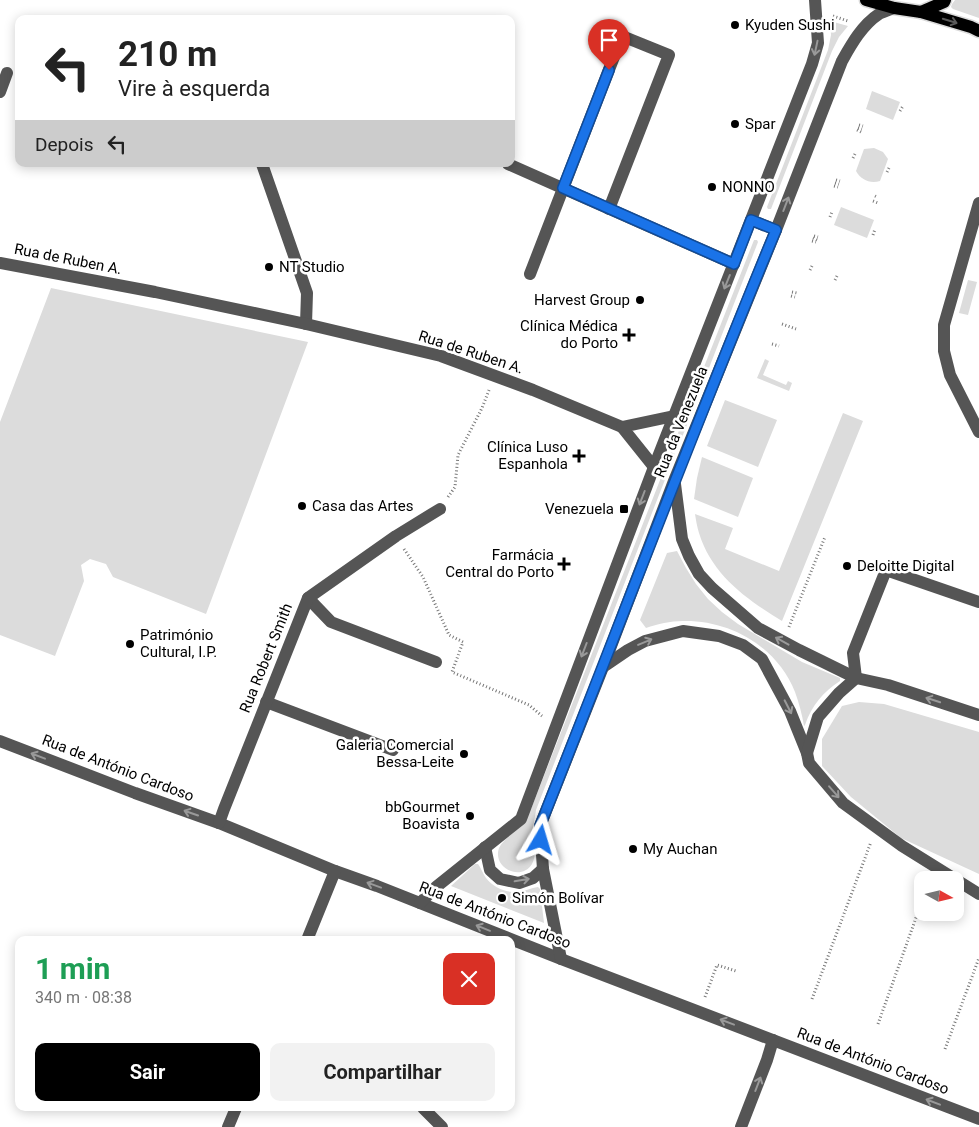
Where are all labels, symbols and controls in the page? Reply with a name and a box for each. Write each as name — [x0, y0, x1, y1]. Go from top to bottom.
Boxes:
place label: Kyuden Sushi — [745, 16, 835, 34]
one-way arrow — [942, 16, 958, 26]
pin — [588, 19, 630, 70]
marker: Kyuden Sushi — [729, 19, 741, 31]
icon: arrive — [595, 26, 623, 54]
text: 210 m — [118, 34, 217, 75]
icon: left — [35, 35, 100, 100]
one-way arrow — [811, 40, 820, 56]
text: Vire à esquerda — [118, 76, 270, 101]
place label: Spar — [745, 115, 776, 133]
marker: Spar — [729, 118, 741, 130]
icon: left — [103, 130, 131, 158]
text: Depois — [35, 133, 93, 156]
place label: NONNO — [722, 178, 775, 196]
marker: NONNO — [706, 181, 718, 193]
one-way arrow — [782, 196, 791, 212]
street label: Rua de Ruben A. — [13, 240, 123, 278]
place label: NT Studio — [279, 258, 345, 276]
marker: NT Studio — [263, 261, 275, 273]
one-way arrow — [722, 274, 731, 289]
place label: Harvest Group — [534, 291, 630, 309]
marker: Harvest Group — [634, 294, 646, 306]
place label: Clínica Médica do Porto — [520, 317, 618, 352]
street label: Rua de Ruben A. — [416, 327, 526, 377]
marker: Clínica Médica do Porto — [622, 328, 636, 342]
street label: Rua da Venezuela — [650, 364, 712, 480]
place label: Clínica Luso Espanhola — [487, 438, 568, 473]
marker: Clínica Luso Espanhola — [572, 449, 586, 463]
one-way arrow — [637, 490, 646, 505]
place label: Casa das Artes — [312, 497, 413, 515]
marker: Casa das Artes — [296, 500, 308, 512]
place label: Venezuela — [545, 500, 614, 518]
marker: Venezuela — [618, 503, 630, 515]
place label: Farmácia Central do Porto — [445, 546, 554, 581]
place label: Deloitte Digital — [857, 557, 954, 575]
marker: Farmácia Central do Porto — [558, 558, 570, 570]
marker: Deloitte Digital — [841, 560, 853, 572]
street label: Rua Robert Smith — [236, 601, 296, 715]
place label: Património Cultural, I.P. — [140, 626, 217, 661]
one-way arrow — [775, 636, 790, 646]
one-way arrow — [637, 637, 652, 646]
marker: Património Cultural, I.P. — [124, 638, 136, 650]
one-way arrow — [579, 642, 588, 657]
one-way arrow — [925, 695, 941, 704]
one-way arrow — [784, 699, 793, 714]
street label: Rua de António Cardoso — [39, 731, 197, 805]
place label: Galeria Comercial Bessa-Leite — [336, 736, 454, 771]
marker: Galeria Comercial Bessa-Leite — [458, 748, 470, 760]
one-way arrow — [31, 750, 46, 759]
one-way arrow — [829, 786, 840, 799]
place label: bbGourmet Boavista — [385, 798, 460, 833]
one-way arrow — [183, 808, 199, 817]
marker: bbGourmet Boavista — [464, 810, 476, 822]
position arrow — [514, 813, 566, 865]
place label: My Auchan — [643, 840, 717, 858]
marker: My Auchan — [627, 843, 639, 855]
north arrow — [914, 871, 964, 921]
map controls — [914, 871, 964, 921]
one-way arrow — [514, 875, 530, 885]
street label: Rua de António Cardoso — [416, 878, 574, 952]
one-way arrow — [367, 880, 383, 889]
place label: Simón Bolívar — [512, 889, 604, 907]
marker: Simón Bolívar — [496, 892, 508, 904]
one-way arrow — [476, 923, 491, 932]
text: 1 min — [35, 951, 110, 986]
button: close — [443, 953, 495, 1005]
text: 340 m · 08:38 — [35, 988, 132, 1007]
one-way arrow — [720, 1017, 735, 1027]
street label: Rua de António Cardoso — [794, 1024, 952, 1098]
button: Sair — [35, 1043, 260, 1101]
button: Compartilhar — [270, 1043, 495, 1101]
one-way arrow — [754, 1077, 763, 1092]
one-way arrow — [926, 1097, 942, 1106]

